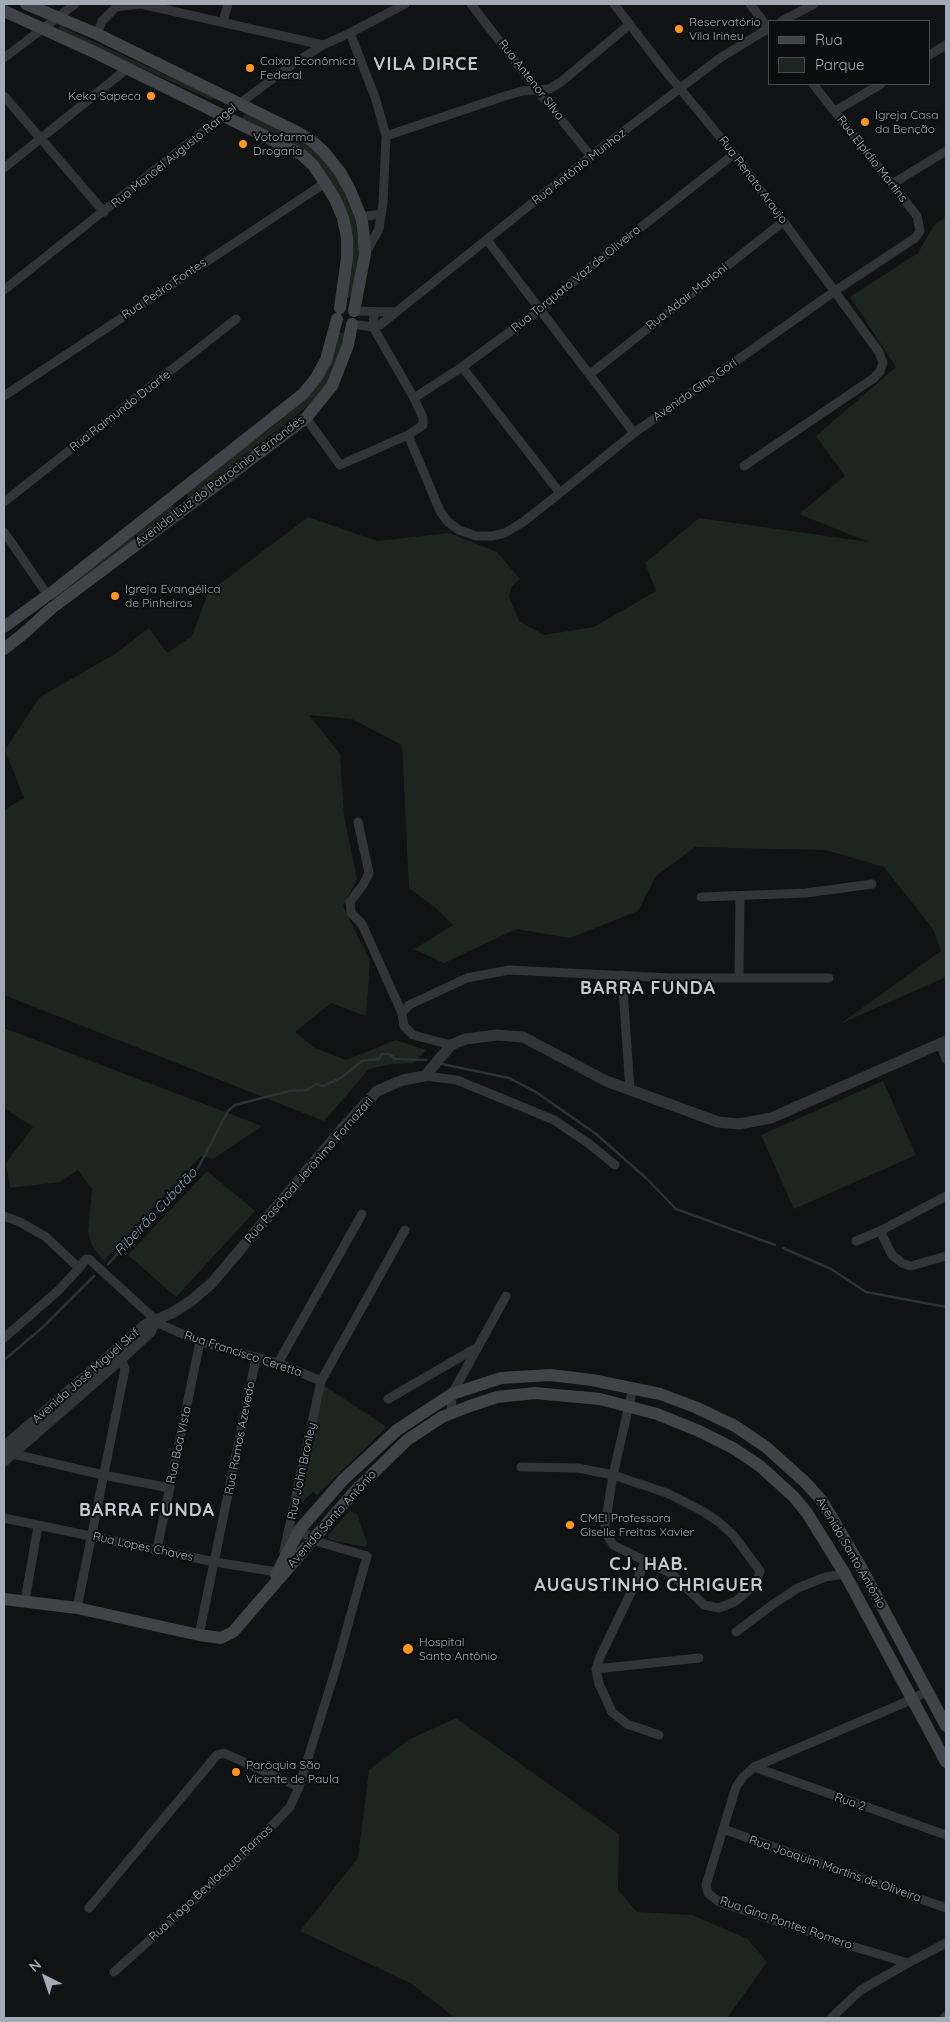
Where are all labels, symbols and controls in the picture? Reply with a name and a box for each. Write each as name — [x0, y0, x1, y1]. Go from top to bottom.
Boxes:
place label: Reservatório Vila Irineu — [689, 15, 761, 43]
legend — [768, 20, 930, 85]
marker: Reservatório Vila Irineu — [673, 23, 685, 35]
text: Rua — [815, 30, 843, 49]
street label: Rua Antenor Silva — [495, 37, 567, 123]
place label: Caixa Econômica Federal — [260, 54, 355, 82]
district label: VILA DIRCE — [372, 54, 480, 76]
text: Parque — [815, 55, 865, 74]
marker: Caixa Econômica Federal — [244, 62, 256, 74]
place label: Keka Sapeca — [68, 89, 141, 103]
marker: Keka Sapeca — [145, 90, 157, 102]
street label: Rua Manoel Augusto Rangel — [108, 101, 240, 211]
place label: Igreja Casa da Benção — [875, 108, 939, 136]
street label: Rua Elpídio Martins — [834, 113, 910, 205]
marker: Igreja Casa da Benção — [859, 116, 871, 128]
street label: Rua Antônio Munhoz — [529, 126, 629, 208]
place label: Votofarma Drogaria — [253, 130, 314, 158]
street label: Rua Renato Araujo — [716, 134, 790, 226]
marker: Votofarma Drogaria — [237, 138, 249, 150]
street label: Rua Torquato Vaz de Oliveira — [509, 222, 643, 336]
street label: Rua Pedro Fontes — [119, 255, 209, 323]
street label: Rua Adair Marioni — [643, 261, 731, 333]
street label: Avenida Gino Gori — [650, 356, 740, 424]
street label: Rua Raimundo Duarte — [67, 367, 173, 455]
street label: Avenida Luiz do Patrocinio Fernandes — [133, 413, 307, 549]
place label: Igreja Evangélica de Pinheiros — [125, 582, 220, 610]
marker: Igreja Evangélica de Pinheiros — [109, 590, 121, 602]
district label: BARRA FUNDA — [579, 978, 717, 1000]
street label: Rua Paschoal Jerônimo Fornazari — [242, 1094, 376, 1246]
water label: Ribeirão Cubatão — [111, 1165, 201, 1259]
street label: Avenida José Miguel Skif — [30, 1326, 142, 1426]
street label: Rua Francisco Ceretta — [182, 1328, 304, 1380]
street label: Rua Ramos Azevedo — [222, 1380, 258, 1496]
street label: Rua Boa VIsta — [164, 1405, 194, 1485]
street label: Rua John Bronley — [285, 1421, 319, 1521]
street label: Avenida Santo Antônio — [284, 1467, 380, 1571]
street label: Avenida Santo Antônio — [813, 1495, 889, 1611]
district label: BARRA FUNDA — [78, 1500, 216, 1522]
place label: CMEI Professora Giselle Freitas Xavier — [580, 1511, 694, 1539]
marker: CMEI Professora Giselle Freitas Xavier — [564, 1519, 576, 1531]
street label: Rua Lopes Chaves — [91, 1529, 195, 1565]
district label: CJ. HAB. AUGUSTINHO CHRIGUER — [532, 1554, 766, 1596]
place label: Hospital Santo Antônio — [419, 1635, 497, 1663]
marker: Hospital Santo Antônio — [401, 1642, 415, 1656]
place label: Paróquia São Vicente de Paula — [246, 1758, 339, 1786]
marker: Paróquia São Vicente de Paula — [230, 1766, 242, 1778]
street label: Rua 2 — [833, 1790, 867, 1814]
street label: Rua Tiago Bevilacqua Ramos — [146, 1822, 276, 1944]
street label: Rua Joaquim Martins de Oliveira — [747, 1833, 923, 1905]
street label: Rua Gina Pontes Romero — [718, 1894, 854, 1952]
north arrow — [20, 1952, 70, 2002]
text: N — [25, 1956, 45, 1976]

